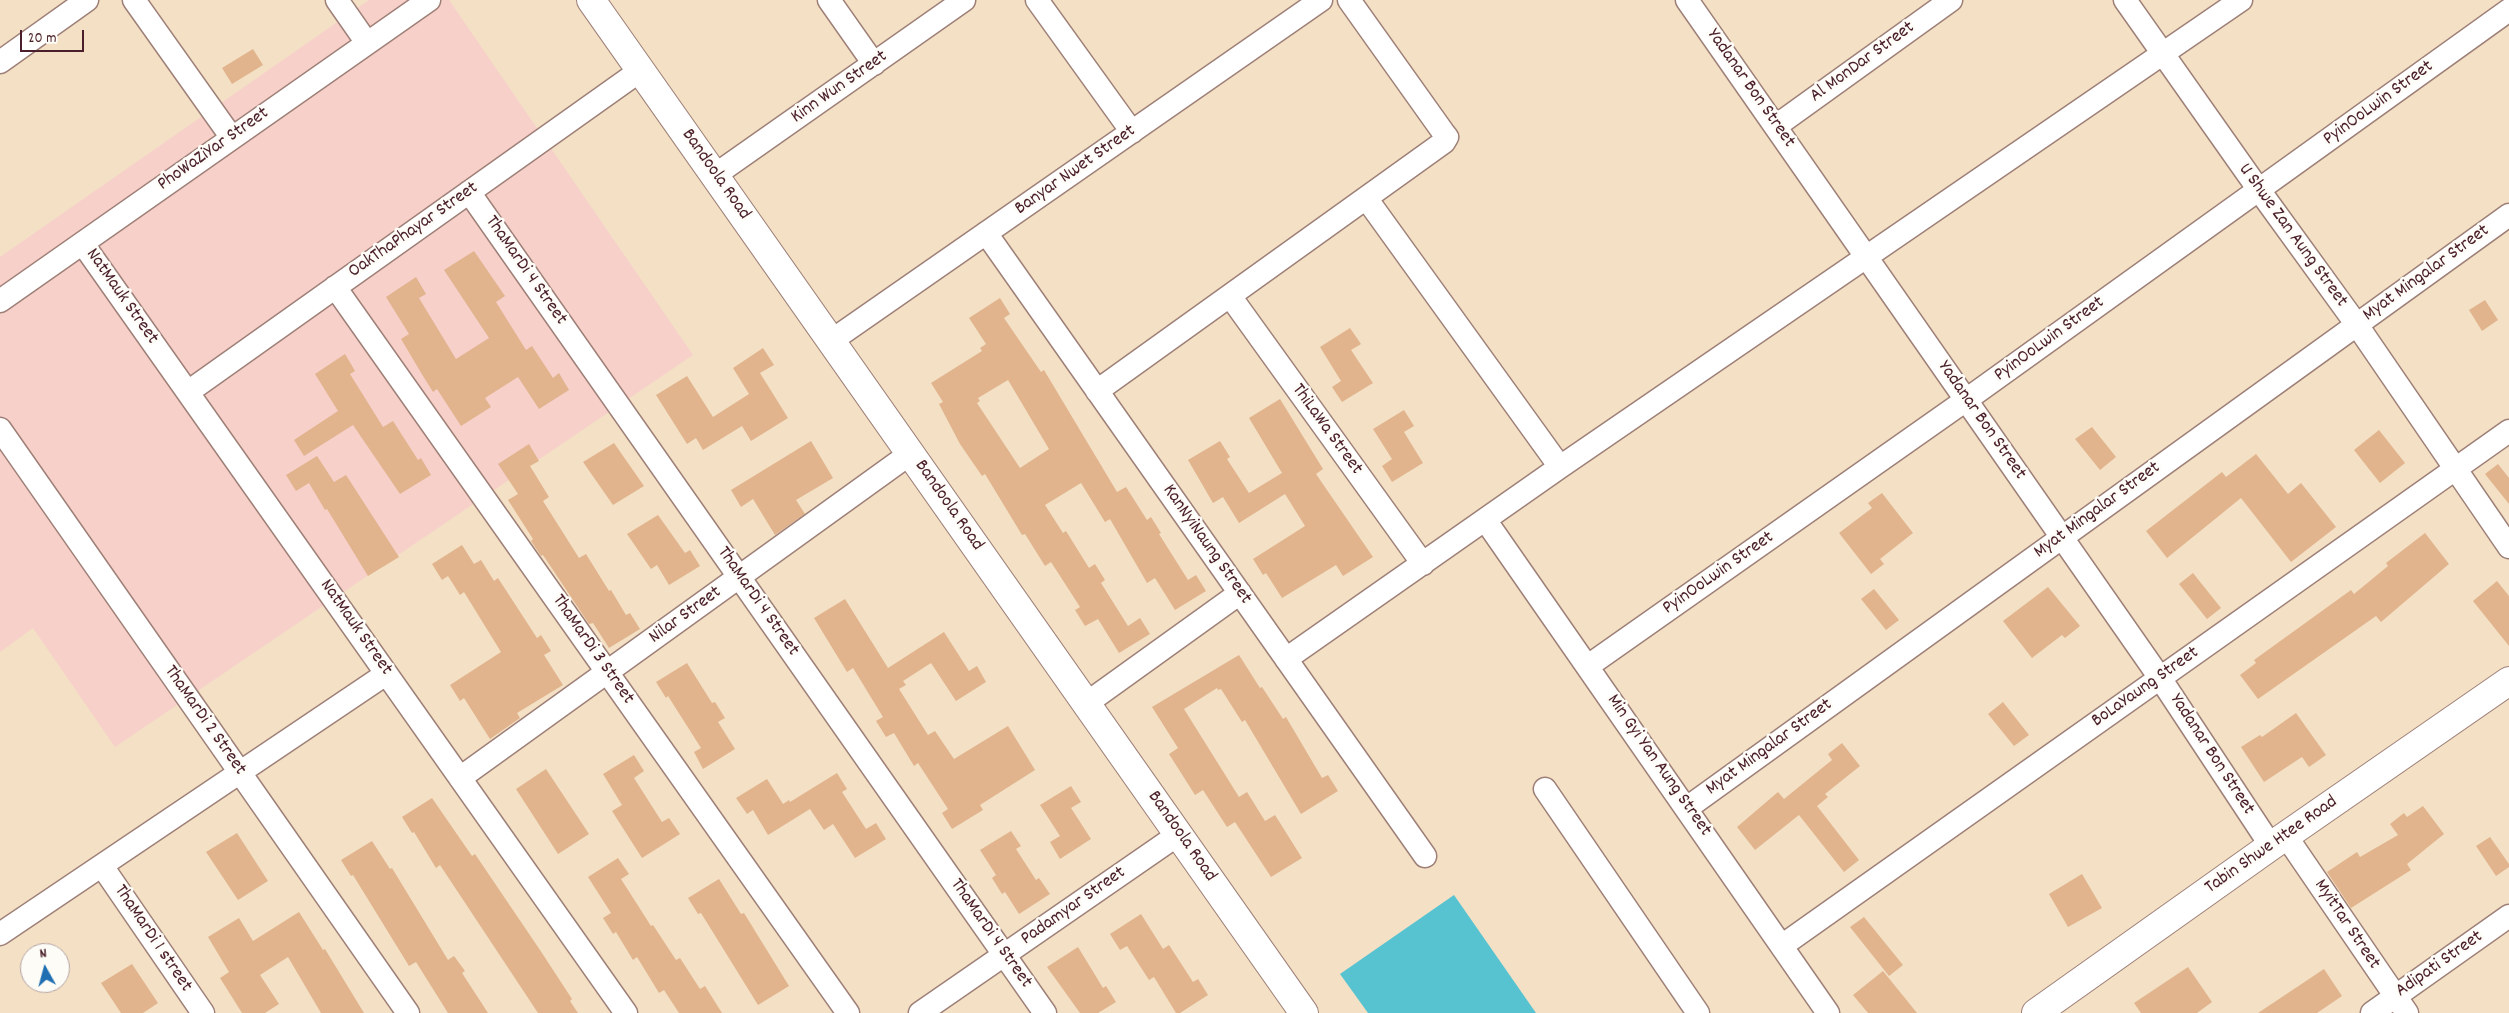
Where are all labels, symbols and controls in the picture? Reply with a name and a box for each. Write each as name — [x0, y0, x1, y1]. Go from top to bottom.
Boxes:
street label: Al MonDar Street — [1806, 17, 1920, 109]
scale bar — [22, 20, 86, 52]
street label: Yadanar Bon Street — [1701, 25, 1799, 153]
text: 20 m — [28, 28, 56, 50]
street label: Kinn Wun Street — [787, 46, 893, 130]
street label: PyinOoLwin Street — [2319, 56, 2439, 152]
street label: PhoWaZiYar Street — [154, 103, 274, 197]
street label: Banyar Nwet Street — [1011, 121, 1141, 221]
street label: Bandoola Road — [675, 125, 755, 225]
street label: U Shwe Zan Aung Street — [2232, 160, 2352, 312]
street label: OakThaPhayar Street — [345, 178, 483, 284]
street label: ThaMarDi 4 Street — [479, 212, 571, 330]
street label: Myat Mingalar Street — [2359, 220, 2495, 328]
street label: NatMauk Street — [80, 245, 162, 349]
street label: PyinOoLwin Street — [1990, 292, 2110, 388]
street label: Yadanar Bon Street — [1932, 357, 2030, 485]
street label: ThiLaWa Street — [1285, 380, 1367, 480]
street label: Bandoola Road — [908, 456, 988, 556]
street label: Myat Mingalar Street — [2030, 457, 2166, 565]
street label: KanNyiNaung Street — [1156, 481, 1256, 609]
street label: PyinOoLwin Street — [1659, 527, 1779, 621]
street label: ThaMarDi 4 Street — [711, 543, 803, 661]
street label: NatMauk Street — [314, 576, 396, 680]
street label: Nilar Street — [645, 582, 727, 650]
street label: ThaMarDi 3 Street — [546, 591, 638, 709]
street label: BoLaYaung Street — [2088, 643, 2204, 733]
street label: ThaMarDi 2 Street — [158, 662, 250, 780]
street label: Yadanar Bon Street — [2163, 690, 2259, 820]
street label: Min Gyi Yan Aung Street — [1600, 691, 1716, 841]
street label: Myat Mingalar Street — [1702, 694, 1838, 802]
street label: Bandoola Road — [1141, 787, 1221, 887]
street label: Tabin Shwe Htee Road — [2201, 792, 2343, 900]
street label: Padamyar Street — [1017, 863, 1131, 951]
street label: ThaMarDi 4 Street — [944, 875, 1036, 993]
street label: MyitTar Street — [2308, 876, 2384, 974]
street label: ThaMarDi 1 street — [108, 881, 196, 997]
street label: Adipati Street — [2392, 927, 2488, 1003]
north arrow — [20, 943, 70, 993]
text: N — [39, 944, 48, 964]

